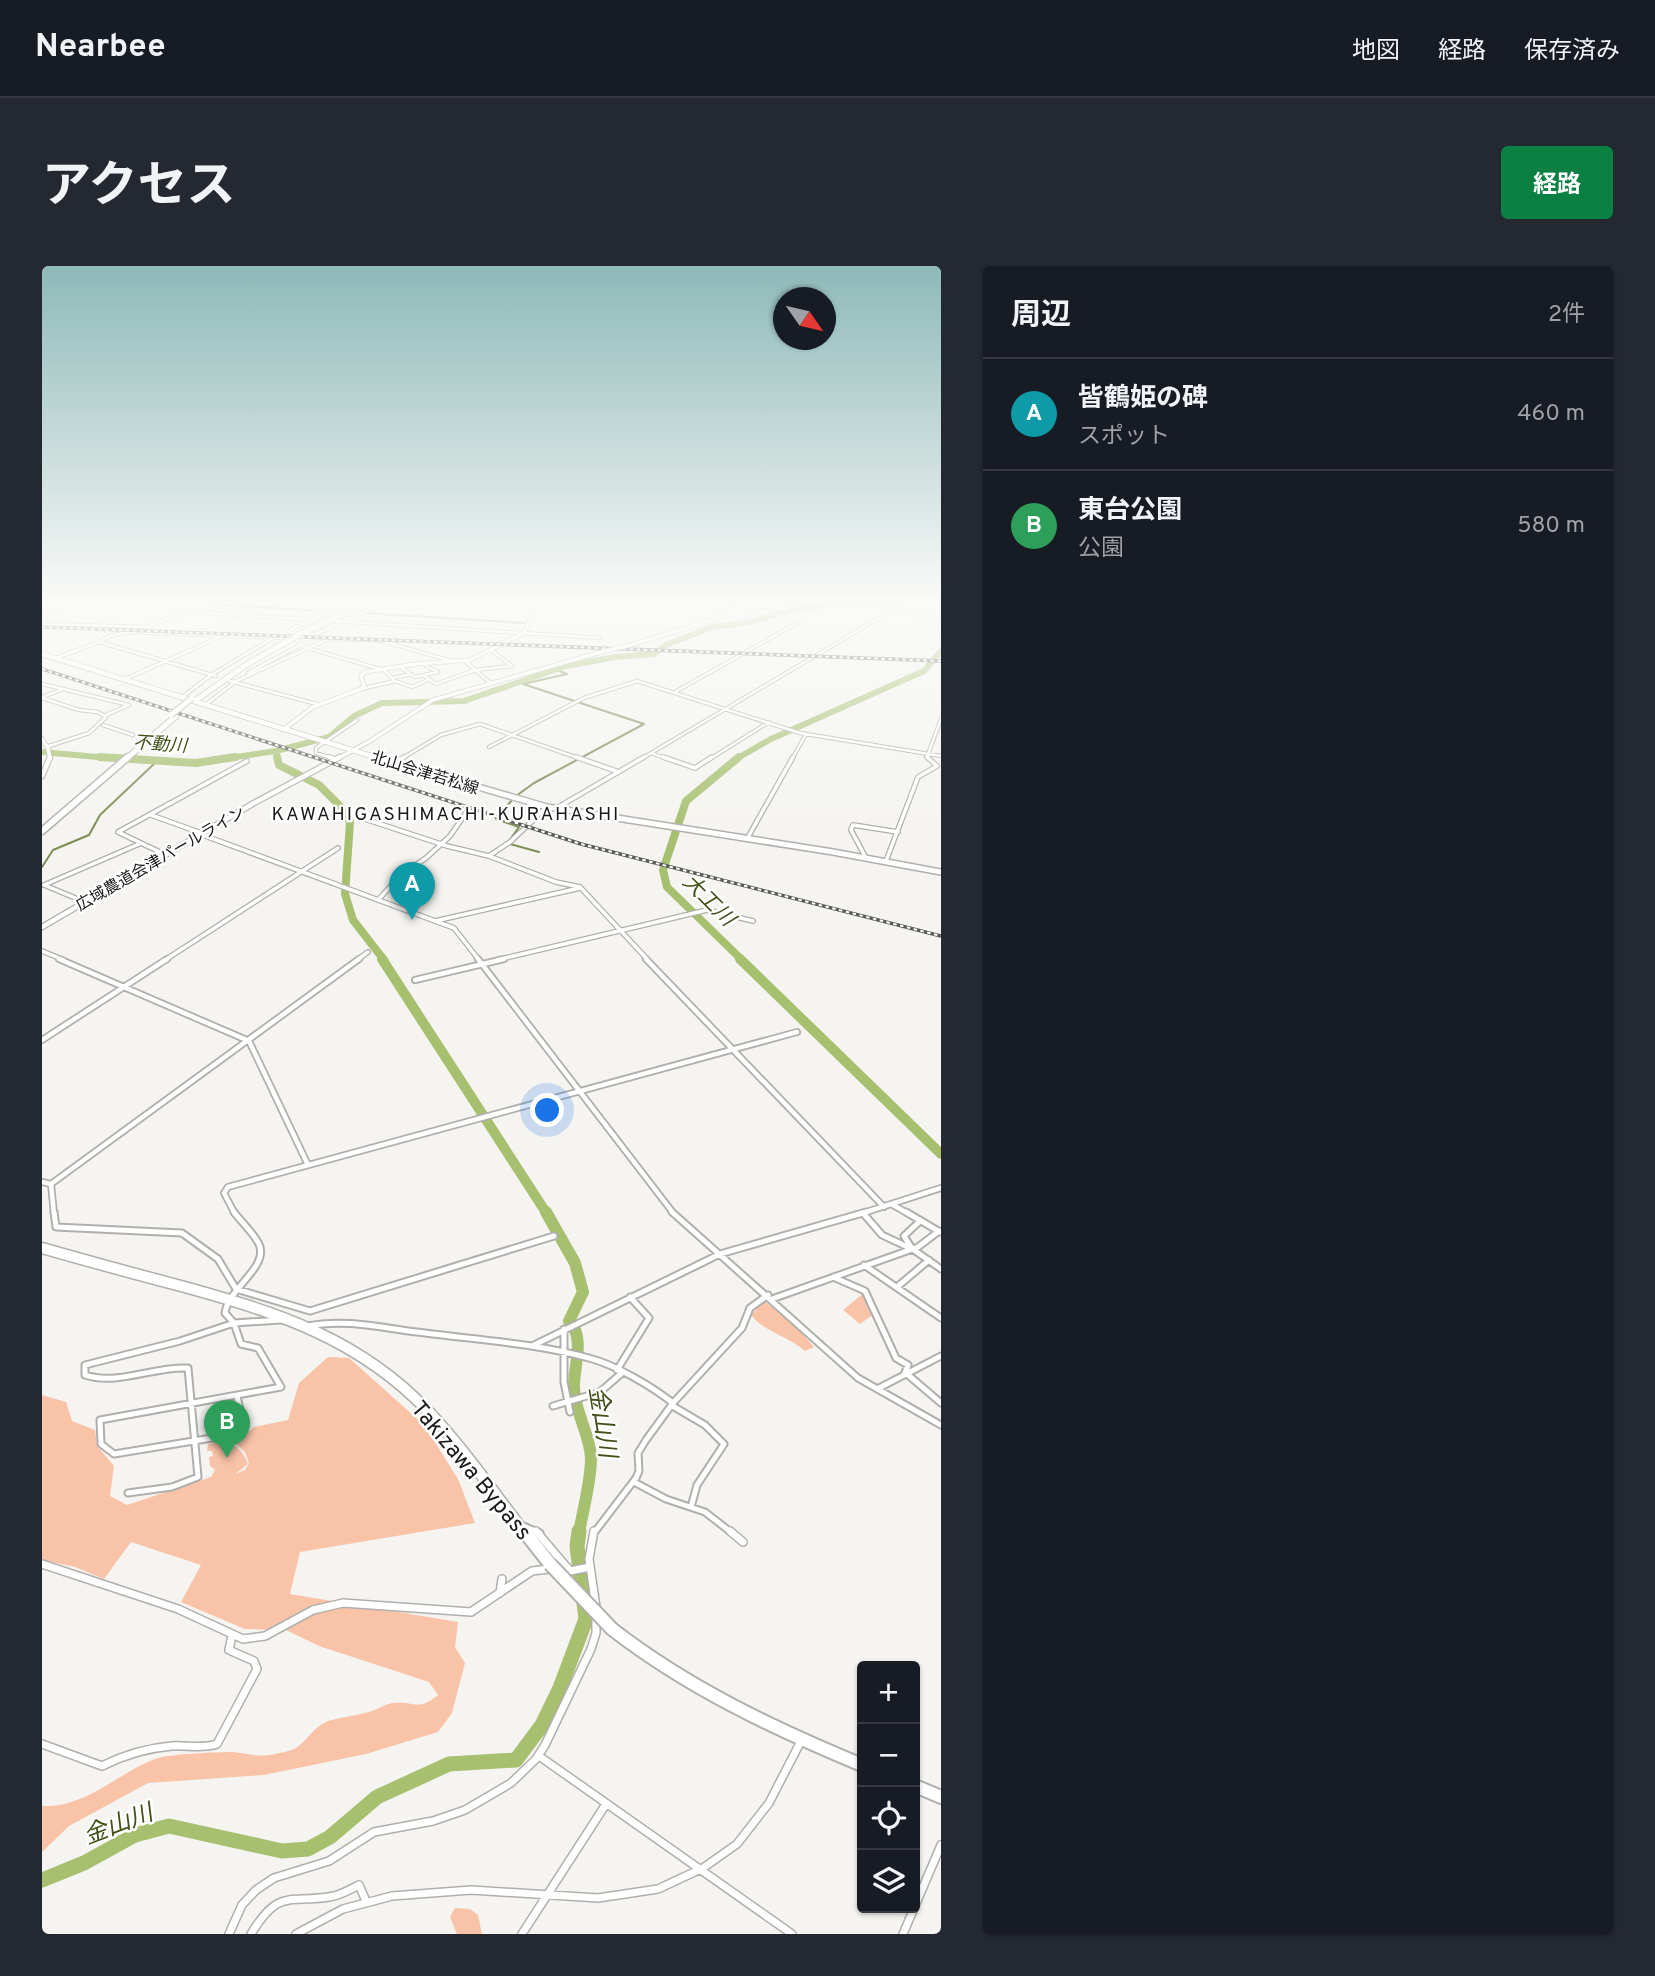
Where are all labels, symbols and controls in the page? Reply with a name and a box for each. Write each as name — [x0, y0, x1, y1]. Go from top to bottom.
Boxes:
text: Nearbee — [35, 27, 166, 69]
text: 地図 — [1352, 37, 1400, 67]
text: 経路 — [1438, 37, 1486, 67]
text: 保存済み — [1524, 37, 1620, 67]
button: 経路 — [1501, 146, 1613, 219]
text: アクセス — [42, 158, 236, 220]
north arrow — [773, 287, 836, 350]
text: 周辺 — [1011, 298, 1071, 335]
text: 2件 — [1548, 301, 1585, 330]
text: 皆鶴姫の碑 — [1078, 383, 1208, 416]
text: A — [1026, 400, 1042, 429]
text: 460 m — [1517, 400, 1585, 429]
text: スポット — [1078, 423, 1170, 452]
text: 東台公園 — [1078, 495, 1182, 528]
text: B — [1026, 512, 1042, 541]
text: 580 m — [1517, 512, 1585, 541]
text: 公園 — [1078, 535, 1124, 564]
water label: 不動川 — [132, 732, 190, 759]
street label: 北山会津若松線 — [368, 748, 481, 800]
street label: 広域農道会津パールライン — [73, 803, 249, 916]
district label: KAWAHIGASHIMACHI-KURAHASHI — [272, 803, 621, 827]
pin: A — [389, 862, 435, 920]
water label: 大工川 — [676, 869, 741, 934]
your location — [530, 1093, 564, 1127]
water label: 金山川 — [581, 1384, 622, 1463]
street label: Takizawa Bypass — [403, 1396, 537, 1547]
pin: B — [204, 1400, 250, 1458]
map controls — [857, 1661, 920, 1913]
button: + — [857, 1661, 920, 1724]
button: − — [857, 1724, 920, 1787]
button: locate — [857, 1787, 920, 1850]
water label: 金山川 — [80, 1798, 161, 1853]
button: layers — [857, 1850, 920, 1913]

